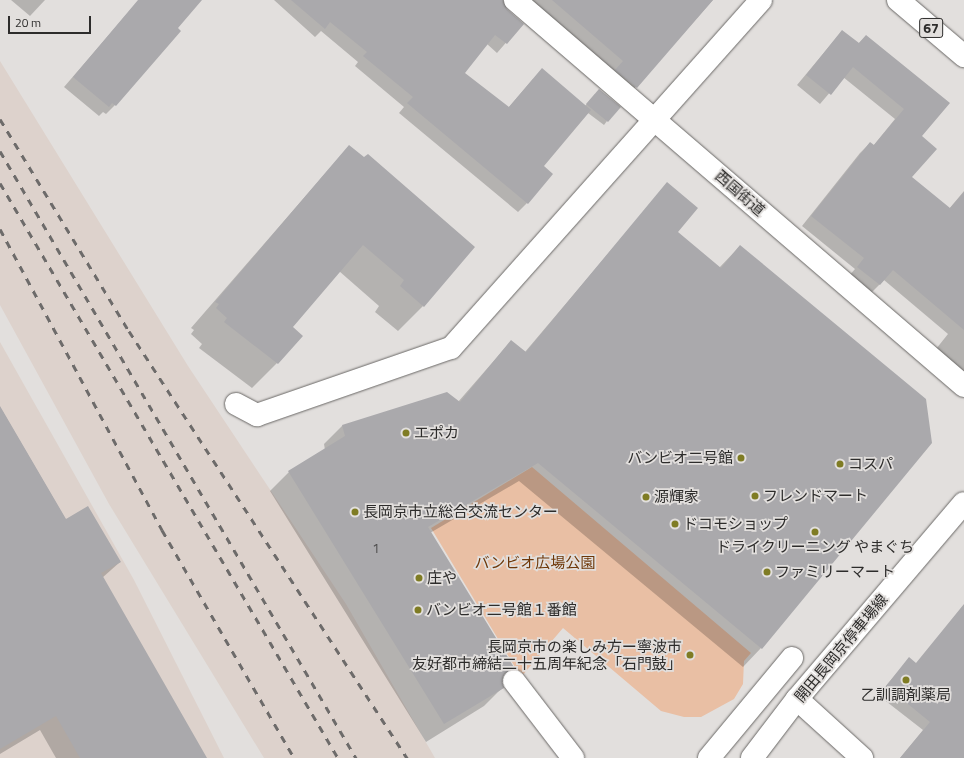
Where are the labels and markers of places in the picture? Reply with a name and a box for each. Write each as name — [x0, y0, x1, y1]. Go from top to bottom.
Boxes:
place label: エポカ — [414, 424, 459, 442]
marker: エポカ — [401, 428, 411, 438]
place label: バンビオ二号館 — [628, 449, 733, 467]
marker: バンビオ二号館 — [736, 453, 746, 463]
place label: コスパ — [848, 455, 893, 473]
marker: コスパ — [835, 459, 845, 469]
place label: フレンドマート — [763, 487, 868, 505]
place label: 源輝家 — [654, 488, 699, 506]
marker: フレンドマート — [750, 491, 760, 501]
marker: 源輝家 — [641, 492, 651, 502]
place label: 長岡京市立総合交流センター — [363, 503, 558, 521]
marker: 長岡京市立総合交流センター — [350, 507, 360, 517]
place label: ドコモショップ — [683, 515, 788, 533]
marker: ドコモショップ — [670, 519, 680, 529]
marker: ドライクリーニング やまぐち — [810, 527, 820, 537]
place label: ドライクリーニング やまぐち — [716, 538, 914, 556]
place label: ファミリーマート — [775, 563, 895, 581]
marker: ファミリーマート — [762, 567, 772, 577]
place label: 庄や — [427, 569, 457, 587]
marker: 庄や — [414, 573, 424, 583]
place label: バンビオ二号館１番館 — [426, 601, 576, 619]
marker: バンビオ二号館１番館 — [413, 605, 423, 615]
place label: 長岡京市の楽しみ方ー寧波市 友好都市締結二十五周年紀念「石門鼓」 — [412, 637, 682, 672]
marker: 長岡京市の楽しみ方ー寧波市 友好都市締結二十五周年紀念「石門鼓」 — [685, 650, 695, 660]
marker: 乙訓調剤薬局 — [901, 675, 911, 685]
place label: 乙訓調剤薬局 — [861, 686, 951, 704]

